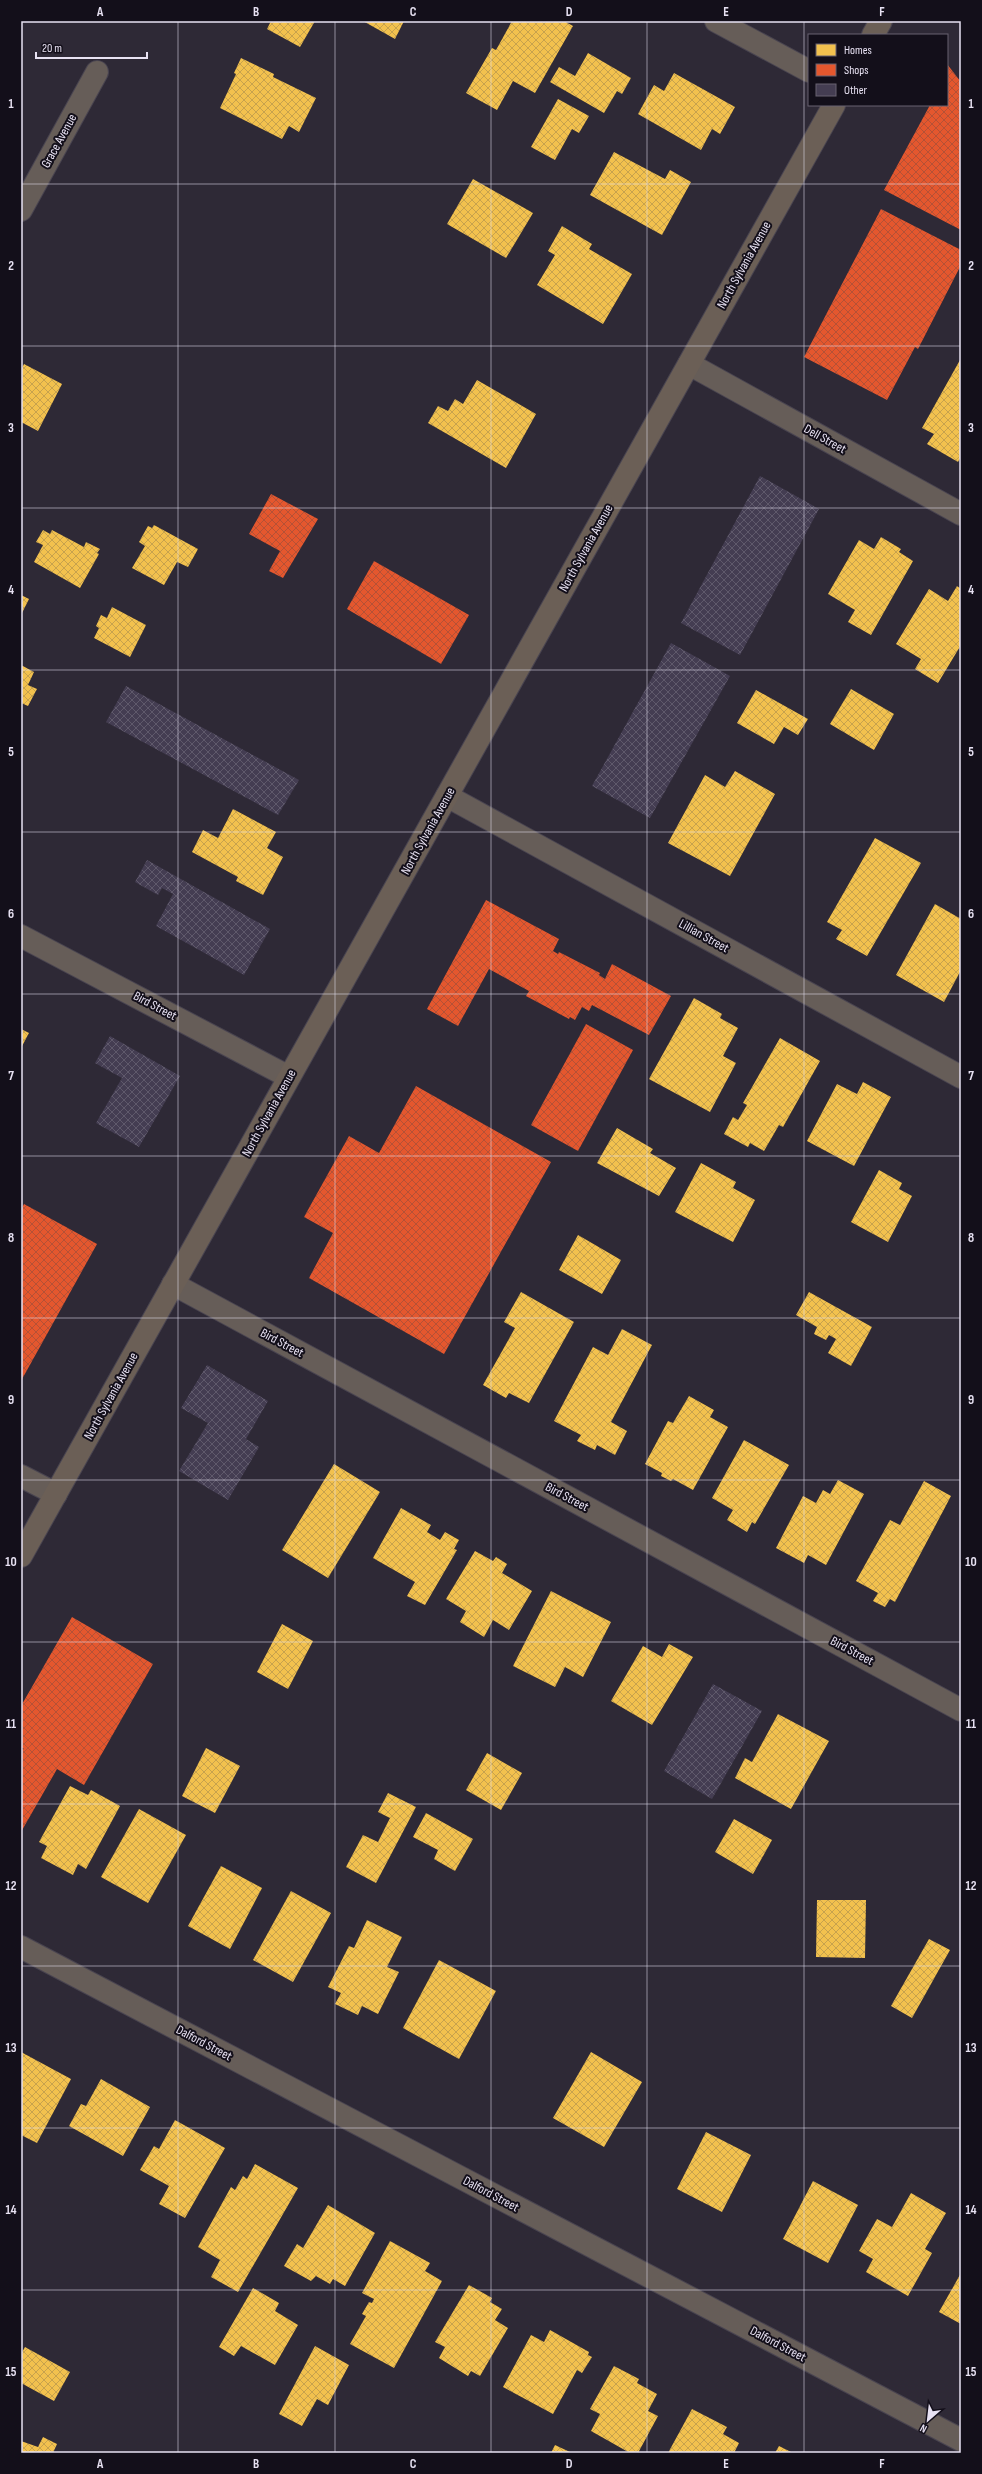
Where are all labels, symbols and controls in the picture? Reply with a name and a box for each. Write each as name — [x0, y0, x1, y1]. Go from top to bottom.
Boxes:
text: A — [96, 4, 104, 20]
text: B — [253, 4, 259, 20]
text: C — [410, 4, 417, 20]
text: D — [566, 4, 573, 20]
text: E — [723, 4, 729, 20]
text: F — [879, 4, 885, 20]
scale bar — [36, 34, 147, 60]
legend — [808, 34, 948, 106]
text: 20 m — [42, 41, 62, 56]
text: Homes — [844, 43, 872, 58]
text: Shops — [844, 63, 869, 78]
text: Other — [844, 83, 868, 98]
text: 1 — [8, 96, 14, 112]
text: 1 — [968, 96, 974, 112]
street label: Grace Avenue — [38, 111, 80, 171]
street label: North Sylvania Avenue — [713, 219, 775, 311]
text: 2 — [8, 258, 14, 274]
text: 2 — [968, 258, 974, 274]
text: 3 — [8, 420, 14, 436]
text: 3 — [968, 420, 974, 436]
street label: Dell Street — [801, 421, 849, 457]
street label: North Sylvania Avenue — [555, 502, 617, 594]
text: 4 — [8, 582, 14, 598]
text: 4 — [968, 582, 974, 598]
text: 5 — [8, 744, 14, 760]
text: 5 — [968, 744, 974, 760]
street label: North Sylvania Avenue — [397, 785, 459, 877]
text: 6 — [8, 906, 14, 922]
text: 6 — [968, 906, 974, 922]
street label: Lillian Street — [676, 916, 732, 956]
street label: Bird Street — [131, 988, 179, 1024]
street label: North Sylvania Avenue — [238, 1067, 300, 1159]
text: 7 — [8, 1068, 14, 1084]
text: 7 — [968, 1068, 974, 1084]
text: 8 — [8, 1230, 14, 1246]
text: 8 — [968, 1230, 974, 1246]
street label: Bird Street — [258, 1325, 306, 1361]
street label: North Sylvania Avenue — [80, 1350, 142, 1442]
text: 9 — [8, 1392, 14, 1408]
text: 9 — [968, 1392, 974, 1408]
street label: Bird Street — [543, 1479, 591, 1515]
text: 10 — [5, 1554, 17, 1570]
text: 10 — [965, 1554, 977, 1570]
street label: Bird Street — [828, 1633, 876, 1669]
text: 11 — [6, 1716, 16, 1732]
text: 11 — [966, 1716, 976, 1732]
text: 12 — [6, 1878, 17, 1894]
text: 12 — [966, 1878, 977, 1894]
street label: Dalford Street — [173, 2022, 235, 2064]
text: 13 — [6, 2040, 17, 2056]
text: 13 — [966, 2040, 977, 2056]
street label: Dalford Street — [460, 2173, 522, 2215]
text: 14 — [5, 2202, 17, 2218]
text: 14 — [965, 2202, 977, 2218]
street label: Dalford Street — [747, 2323, 809, 2365]
text: 15 — [6, 2364, 17, 2380]
text: 15 — [966, 2364, 977, 2380]
north arrow — [908, 2400, 948, 2440]
text: N — [918, 2421, 929, 2436]
text: A — [96, 2456, 104, 2472]
text: B — [253, 2456, 259, 2472]
text: C — [410, 2456, 417, 2472]
text: D — [566, 2456, 573, 2472]
text: E — [723, 2456, 729, 2472]
text: F — [879, 2456, 885, 2472]

